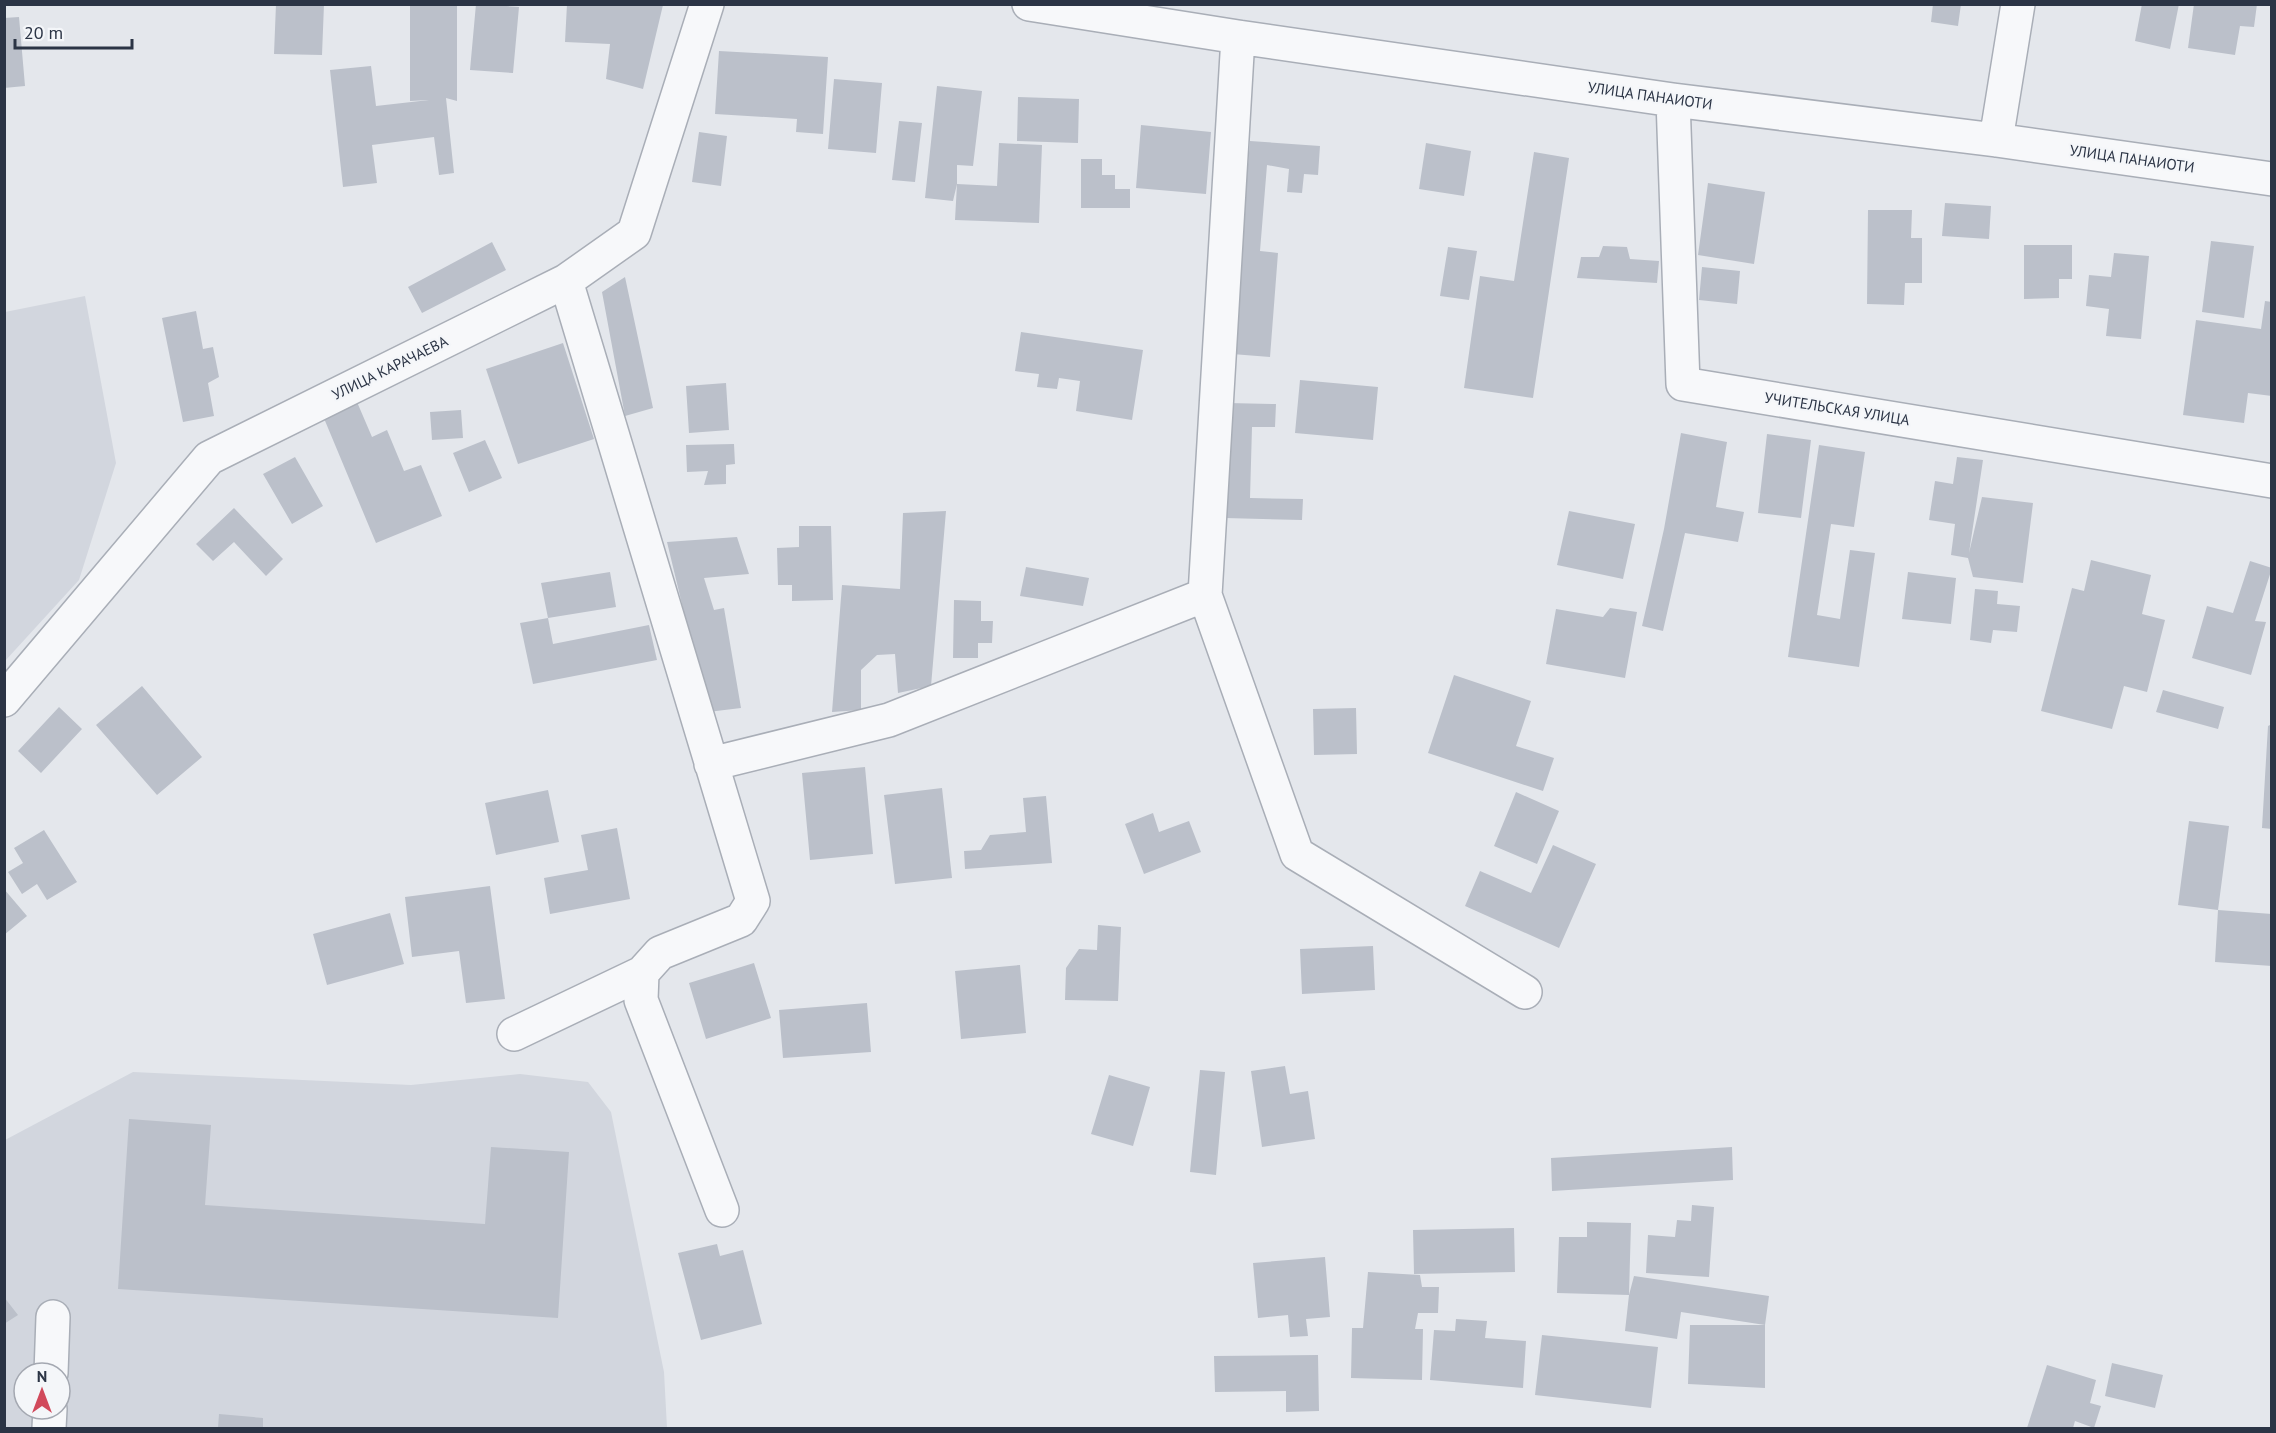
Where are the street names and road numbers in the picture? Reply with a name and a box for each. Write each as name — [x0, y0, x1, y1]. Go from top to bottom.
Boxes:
street label: УЛИЦА ПАНАИОТИ — [1587, 77, 1714, 114]
street label: УЛИЦА ПАНАИОТИ — [2069, 140, 2196, 177]
street label: УЛИЦА КАРАЧАЕВА — [329, 331, 451, 404]
street label: УЧИТЕЛЬСКАЯ УЛИЦА — [1763, 388, 1911, 429]

